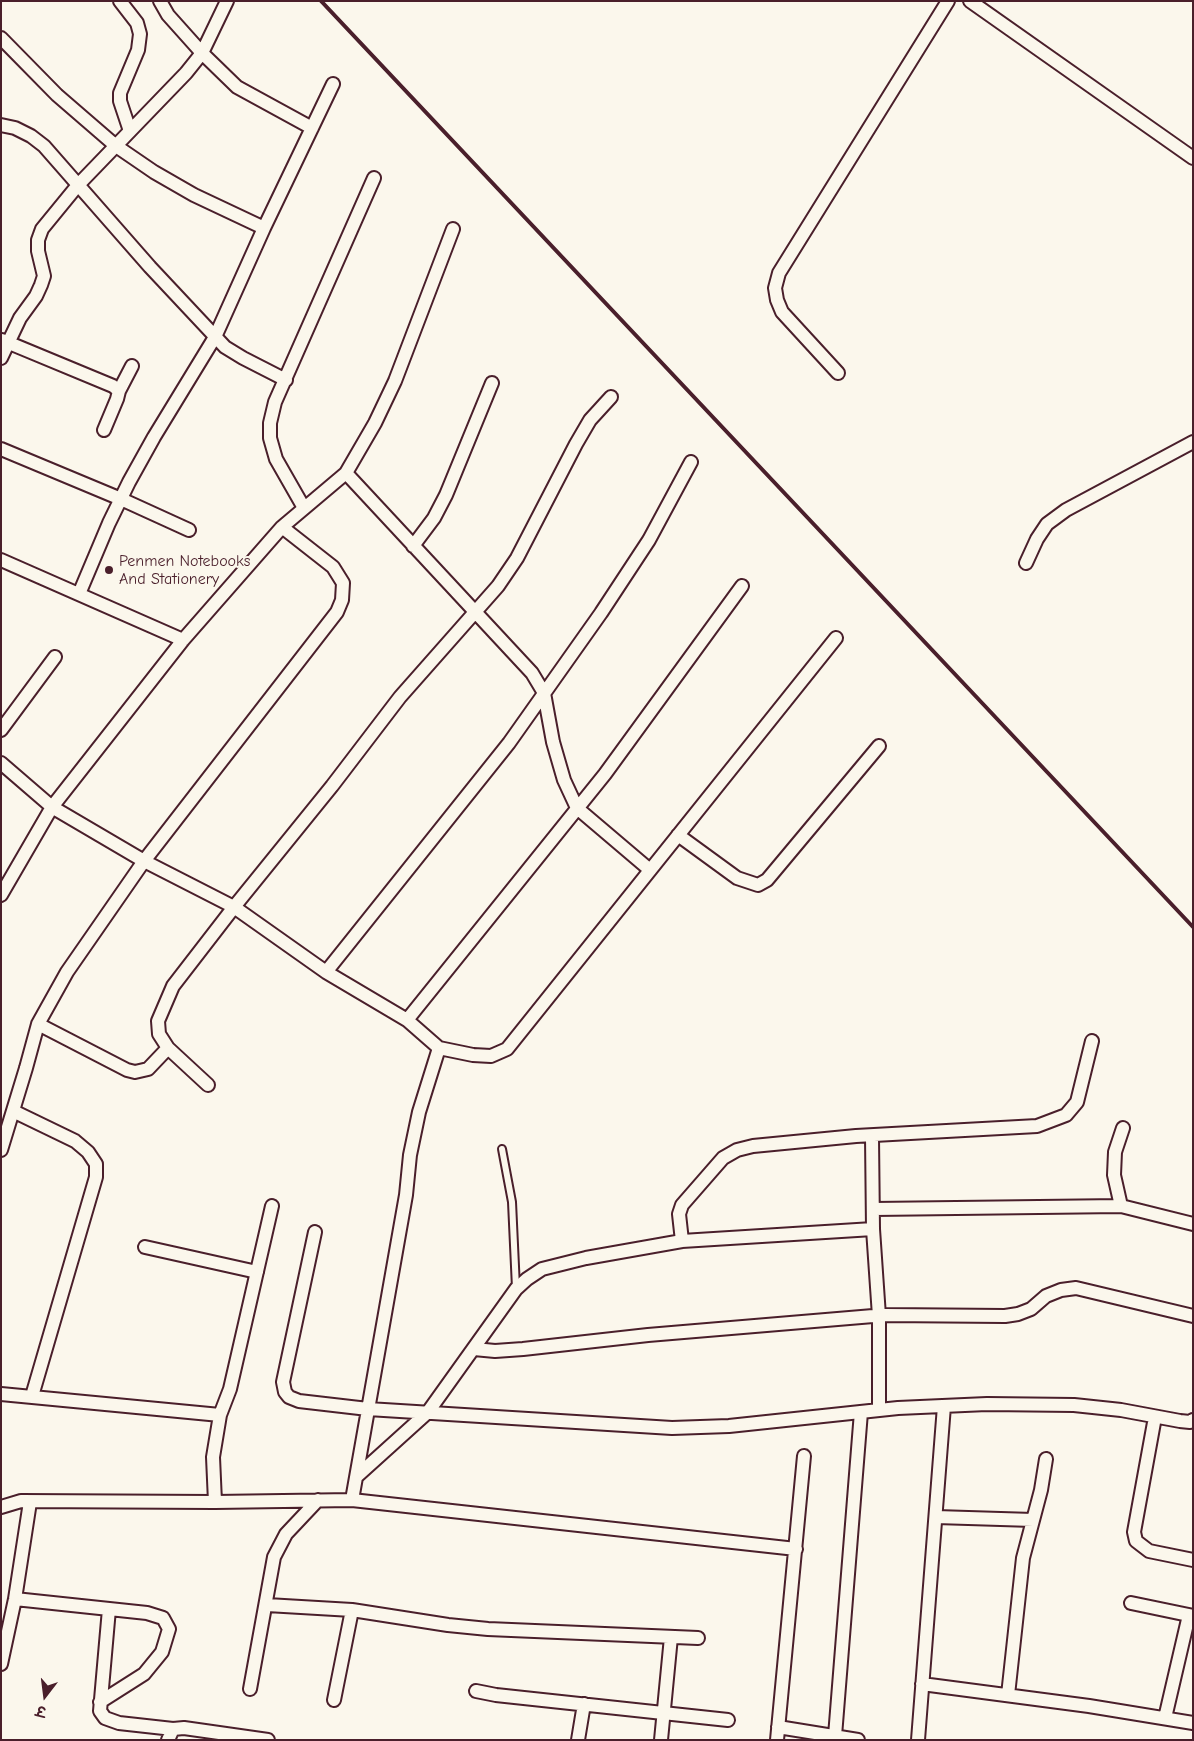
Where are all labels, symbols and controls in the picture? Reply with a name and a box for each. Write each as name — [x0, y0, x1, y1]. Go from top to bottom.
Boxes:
place label: Penmen Notebooks And Stationery — [119, 551, 250, 589]
marker: Penmen Notebooks And Stationery — [103, 564, 115, 576]
north arrow — [20, 1671, 70, 1721]
text: उ — [34, 1702, 48, 1720]

